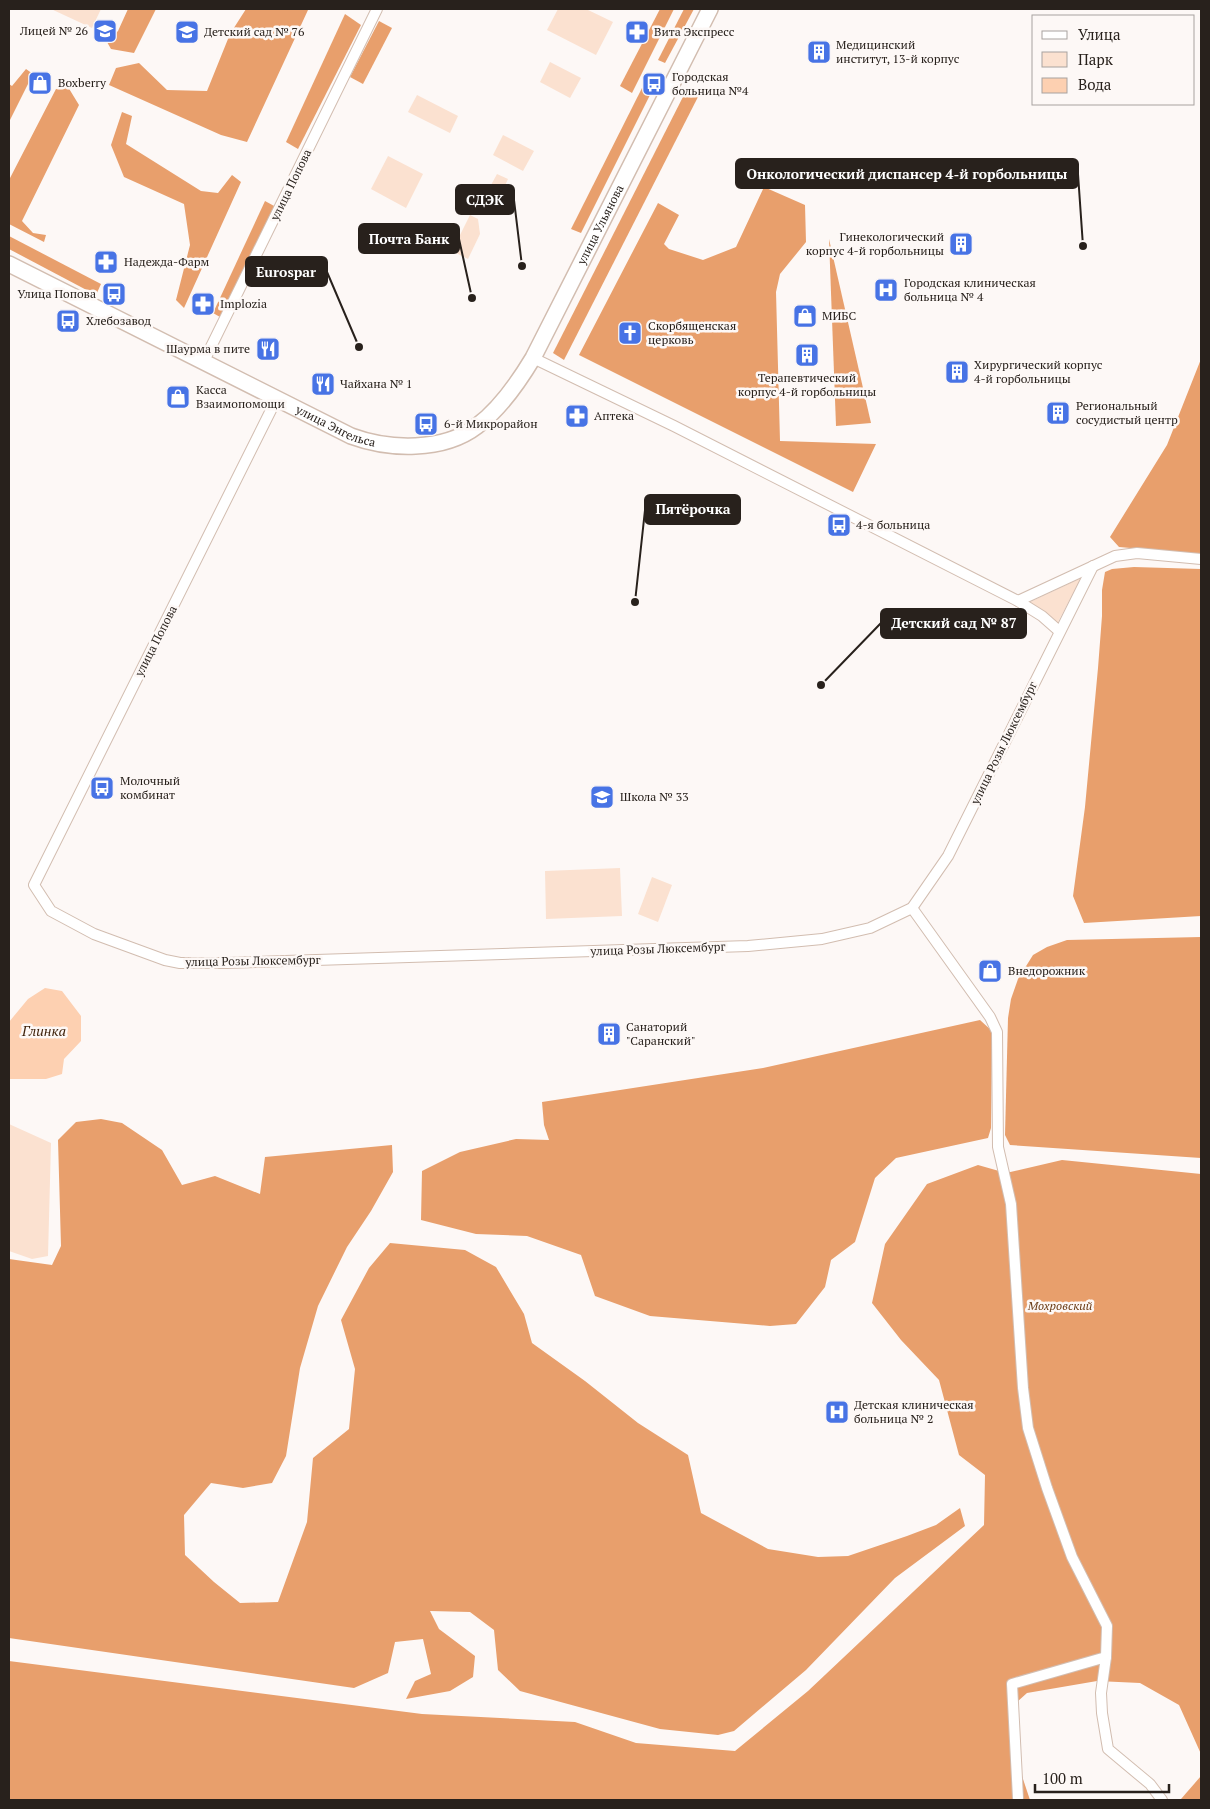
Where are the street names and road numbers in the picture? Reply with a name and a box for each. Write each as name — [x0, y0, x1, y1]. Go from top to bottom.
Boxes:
street label: улица Попова — [266, 147, 314, 224]
street label: улица Ульянова — [573, 182, 627, 268]
street label: улица Энгельса — [293, 401, 377, 450]
street label: улица Попова — [131, 603, 180, 680]
street label: улица Розы Люксембург — [967, 679, 1040, 808]
street label: улица Розы Люксембург — [589, 939, 726, 958]
street label: улица Розы Люксембург — [184, 952, 321, 969]

